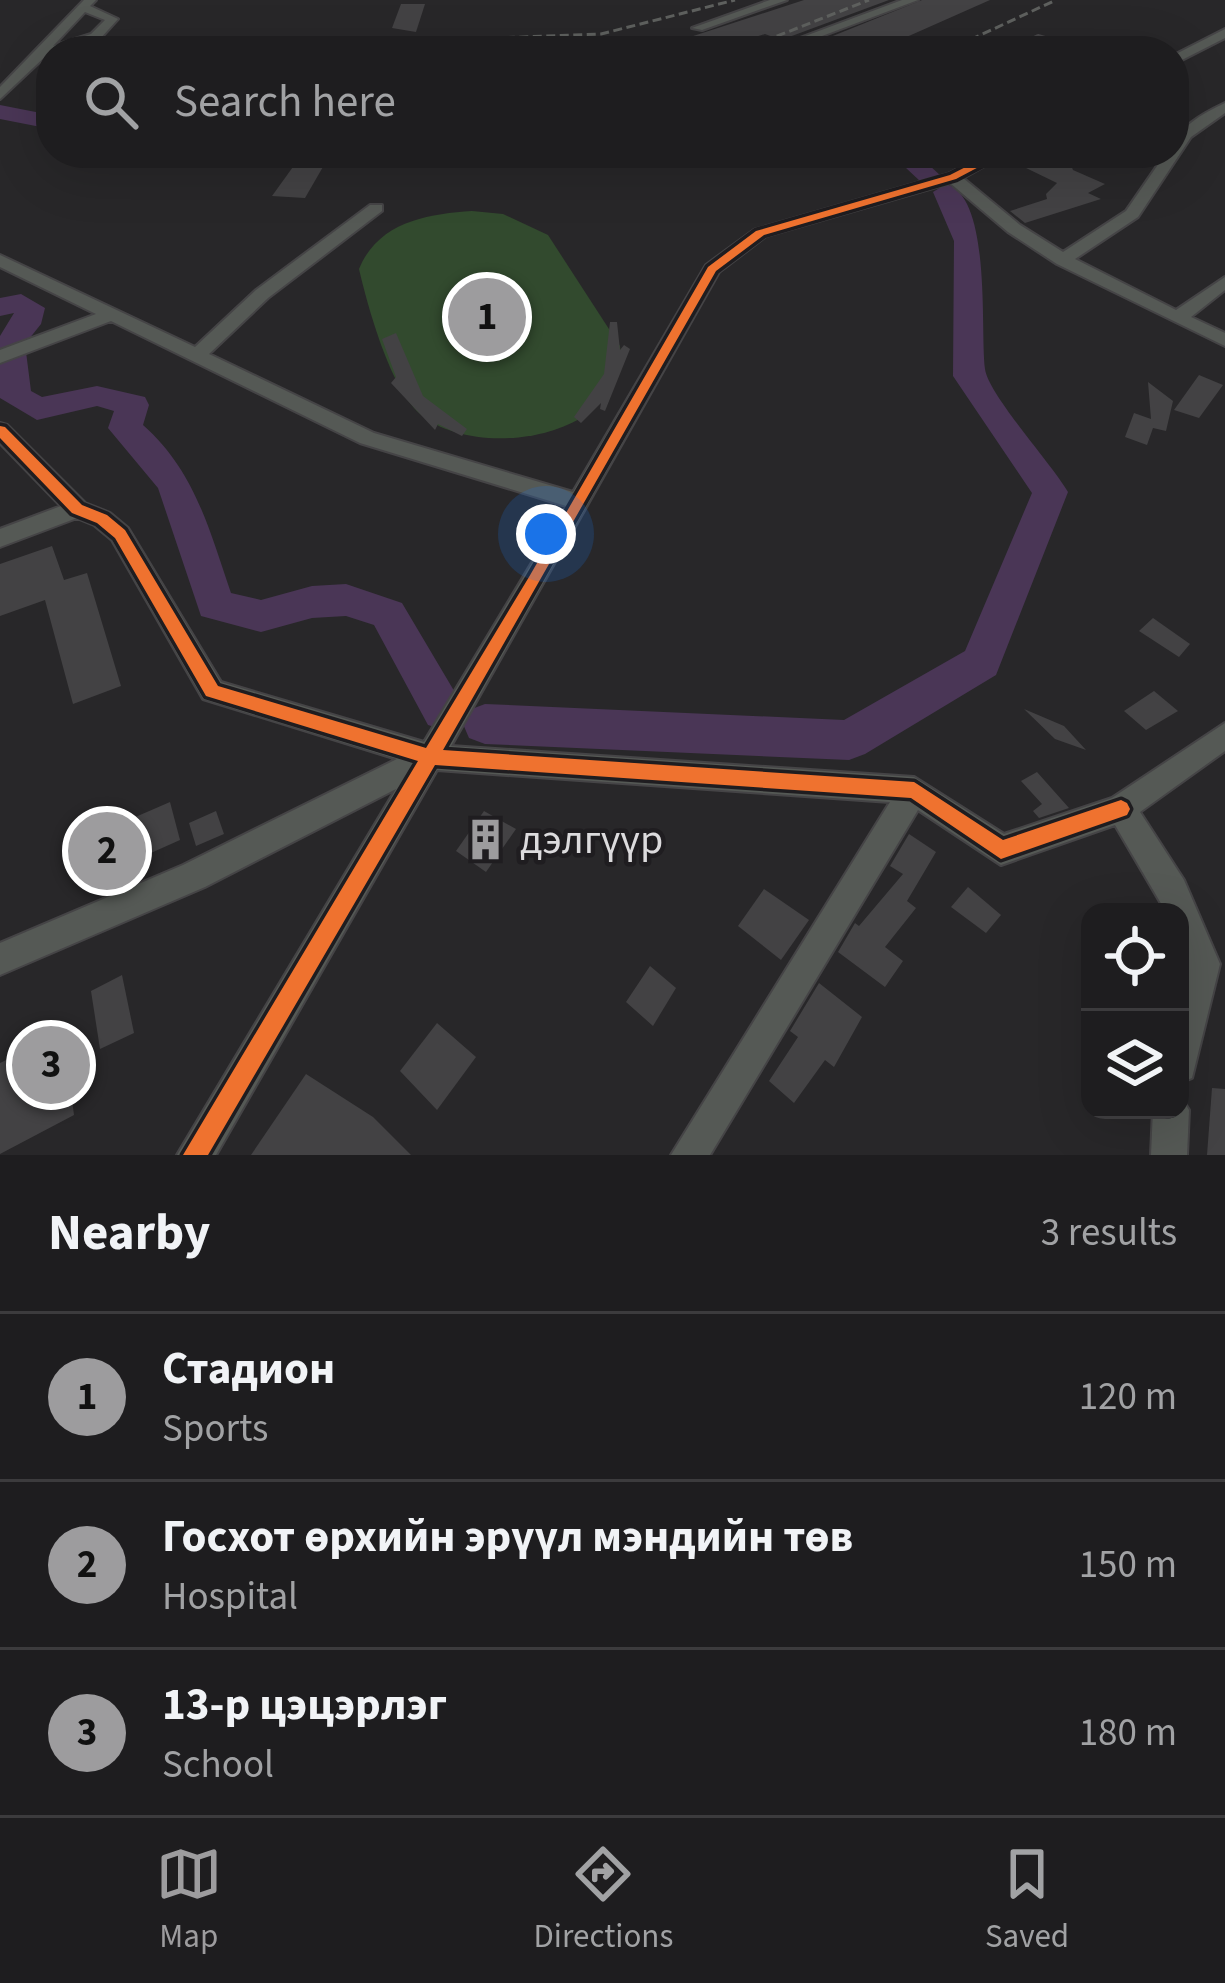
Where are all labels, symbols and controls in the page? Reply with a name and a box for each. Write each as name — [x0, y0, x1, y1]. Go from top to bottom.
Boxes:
search box — [36, 36, 1189, 168]
icon: search — [78, 69, 144, 135]
text: Search here — [174, 70, 396, 134]
pin: 1 — [448, 272, 526, 362]
your location — [516, 504, 576, 564]
pin: 2 — [68, 806, 146, 896]
place label: дэлгүүр — [520, 810, 663, 870]
building icon: дэлгүүр — [463, 817, 509, 863]
map controls — [1081, 903, 1189, 1119]
button: locate — [1081, 903, 1189, 1011]
button: layers — [1081, 1011, 1189, 1119]
pin: 3 — [12, 1020, 90, 1110]
text: Nearby — [48, 1197, 210, 1269]
text: 3 results — [1041, 1205, 1177, 1261]
text: Стадион — [162, 1337, 335, 1401]
text: 1 — [77, 1369, 97, 1425]
text: 120 m — [1079, 1369, 1177, 1425]
text: Sports — [162, 1401, 268, 1457]
text: Госхот өрхийн эрүүл мэндийн төв — [162, 1505, 853, 1569]
text: 2 — [77, 1537, 97, 1593]
text: 150 m — [1079, 1537, 1177, 1593]
text: Hospital — [162, 1569, 298, 1625]
text: 13-р цэцэрлэг — [162, 1673, 447, 1737]
text: 3 — [77, 1705, 97, 1761]
text: 180 m — [1079, 1705, 1177, 1761]
text: School — [162, 1737, 274, 1793]
tab: Map — [156, 1841, 222, 1960]
tab: Directions — [534, 1841, 673, 1960]
tab: Saved — [985, 1841, 1069, 1960]

